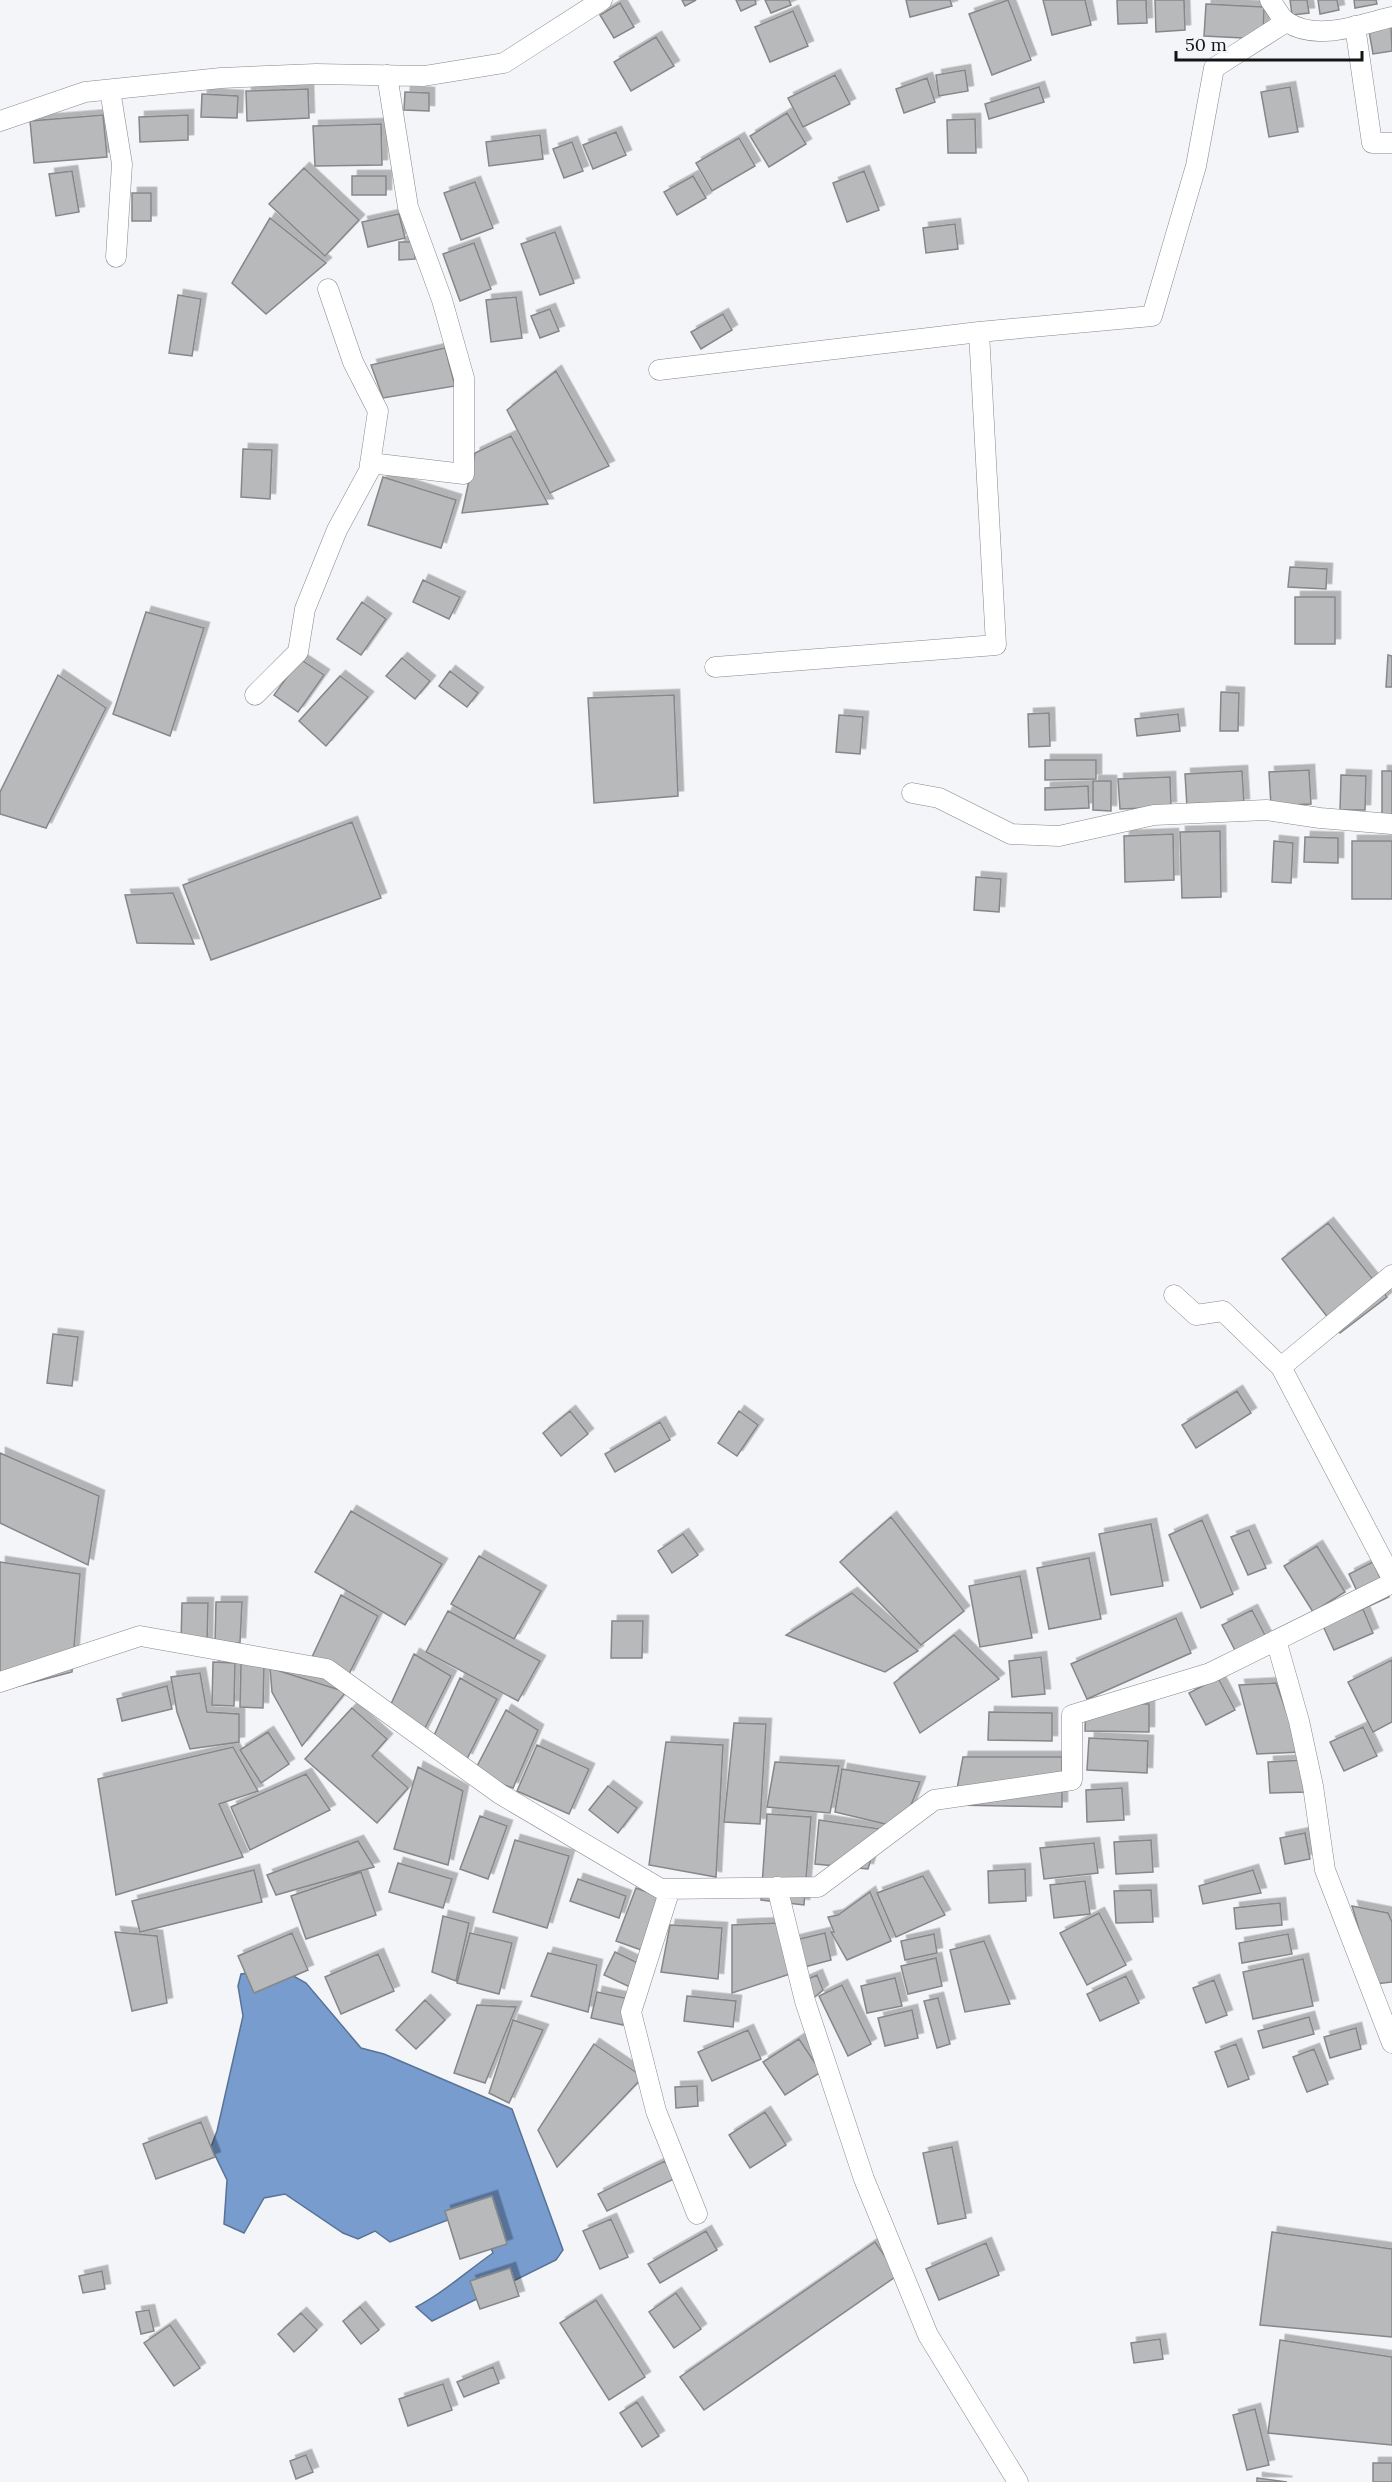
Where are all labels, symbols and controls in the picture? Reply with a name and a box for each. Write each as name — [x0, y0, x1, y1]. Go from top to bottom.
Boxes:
scale bar — [1176, 24, 1362, 62]
text: 50 m — [1185, 33, 1227, 56]

